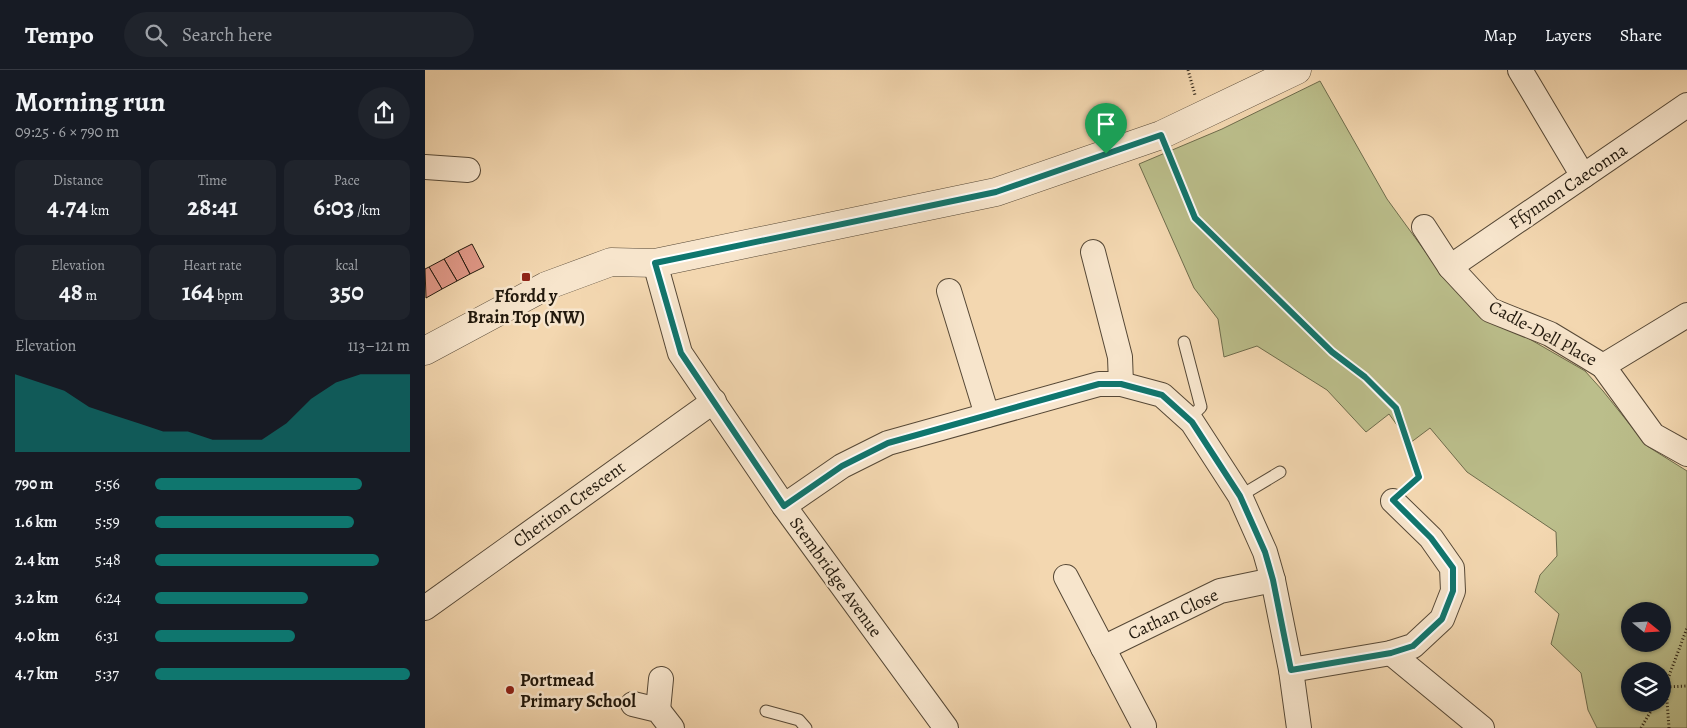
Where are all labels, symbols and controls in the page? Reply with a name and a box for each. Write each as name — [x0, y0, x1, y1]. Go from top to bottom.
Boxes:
search box — [124, 12, 474, 57]
text: Tempo — [25, 19, 94, 51]
icon: search — [142, 21, 170, 49]
text: Search here — [182, 22, 272, 48]
text: Map — [1484, 23, 1517, 47]
text: Layers — [1545, 23, 1592, 47]
text: Share — [1620, 23, 1662, 47]
text: Morning run — [15, 83, 165, 121]
button: share — [358, 87, 410, 139]
pin — [1085, 103, 1127, 154]
icon: arrive — [1092, 110, 1120, 138]
text: 09:25 · 6 × 790 m — [15, 121, 119, 143]
street label: Ffynnon Caeconna — [1504, 137, 1632, 234]
text: Distance — [53, 171, 103, 190]
text: Time — [198, 171, 227, 190]
text: Pace — [334, 171, 360, 190]
text: 4.74 — [47, 190, 88, 224]
text: 28:41 — [187, 190, 238, 224]
text: 6:03 — [313, 190, 354, 224]
text: km — [88, 201, 109, 220]
text: /km — [354, 201, 380, 220]
text: Elevation — [51, 256, 105, 275]
text: Heart rate — [183, 256, 242, 275]
text: kcal — [336, 256, 358, 275]
marker: Ffordd y Brain Top (NW) — [520, 271, 532, 283]
text: 48 — [59, 275, 83, 309]
text: 164 — [182, 275, 214, 309]
text: 350 — [330, 275, 364, 309]
place label: Ffordd y Brain Top (NW) — [467, 284, 585, 329]
text: m — [83, 286, 97, 305]
text: bpm — [214, 286, 243, 305]
street label: Cadle-Dell Place — [1485, 294, 1601, 372]
text: Elevation — [15, 335, 76, 357]
text: 113–121 m — [348, 335, 410, 357]
street label: Cheriton Crescent — [508, 455, 630, 553]
text: 790 m — [15, 473, 53, 495]
text: 5:56 — [95, 473, 120, 495]
text: 1.6 km — [15, 511, 57, 533]
text: 5:59 — [95, 511, 120, 533]
street label: Stembridge Avenue — [784, 512, 888, 642]
text: 2.4 km — [15, 549, 59, 571]
text: 5:48 — [95, 549, 121, 571]
street label: Cathan Close — [1124, 583, 1222, 645]
text: 3.2 km — [15, 587, 58, 609]
text: 6:24 — [95, 587, 121, 609]
north arrow — [1621, 602, 1671, 652]
map controls — [1621, 602, 1671, 712]
text: 4.0 km — [15, 625, 59, 647]
text: 6:31 — [95, 625, 118, 647]
button: layers — [1621, 662, 1671, 712]
text: 4.7 km — [15, 663, 58, 685]
text: 5:37 — [95, 663, 119, 685]
place label: Portmead Primary School — [520, 668, 636, 713]
marker: Portmead Primary School — [504, 684, 516, 696]

